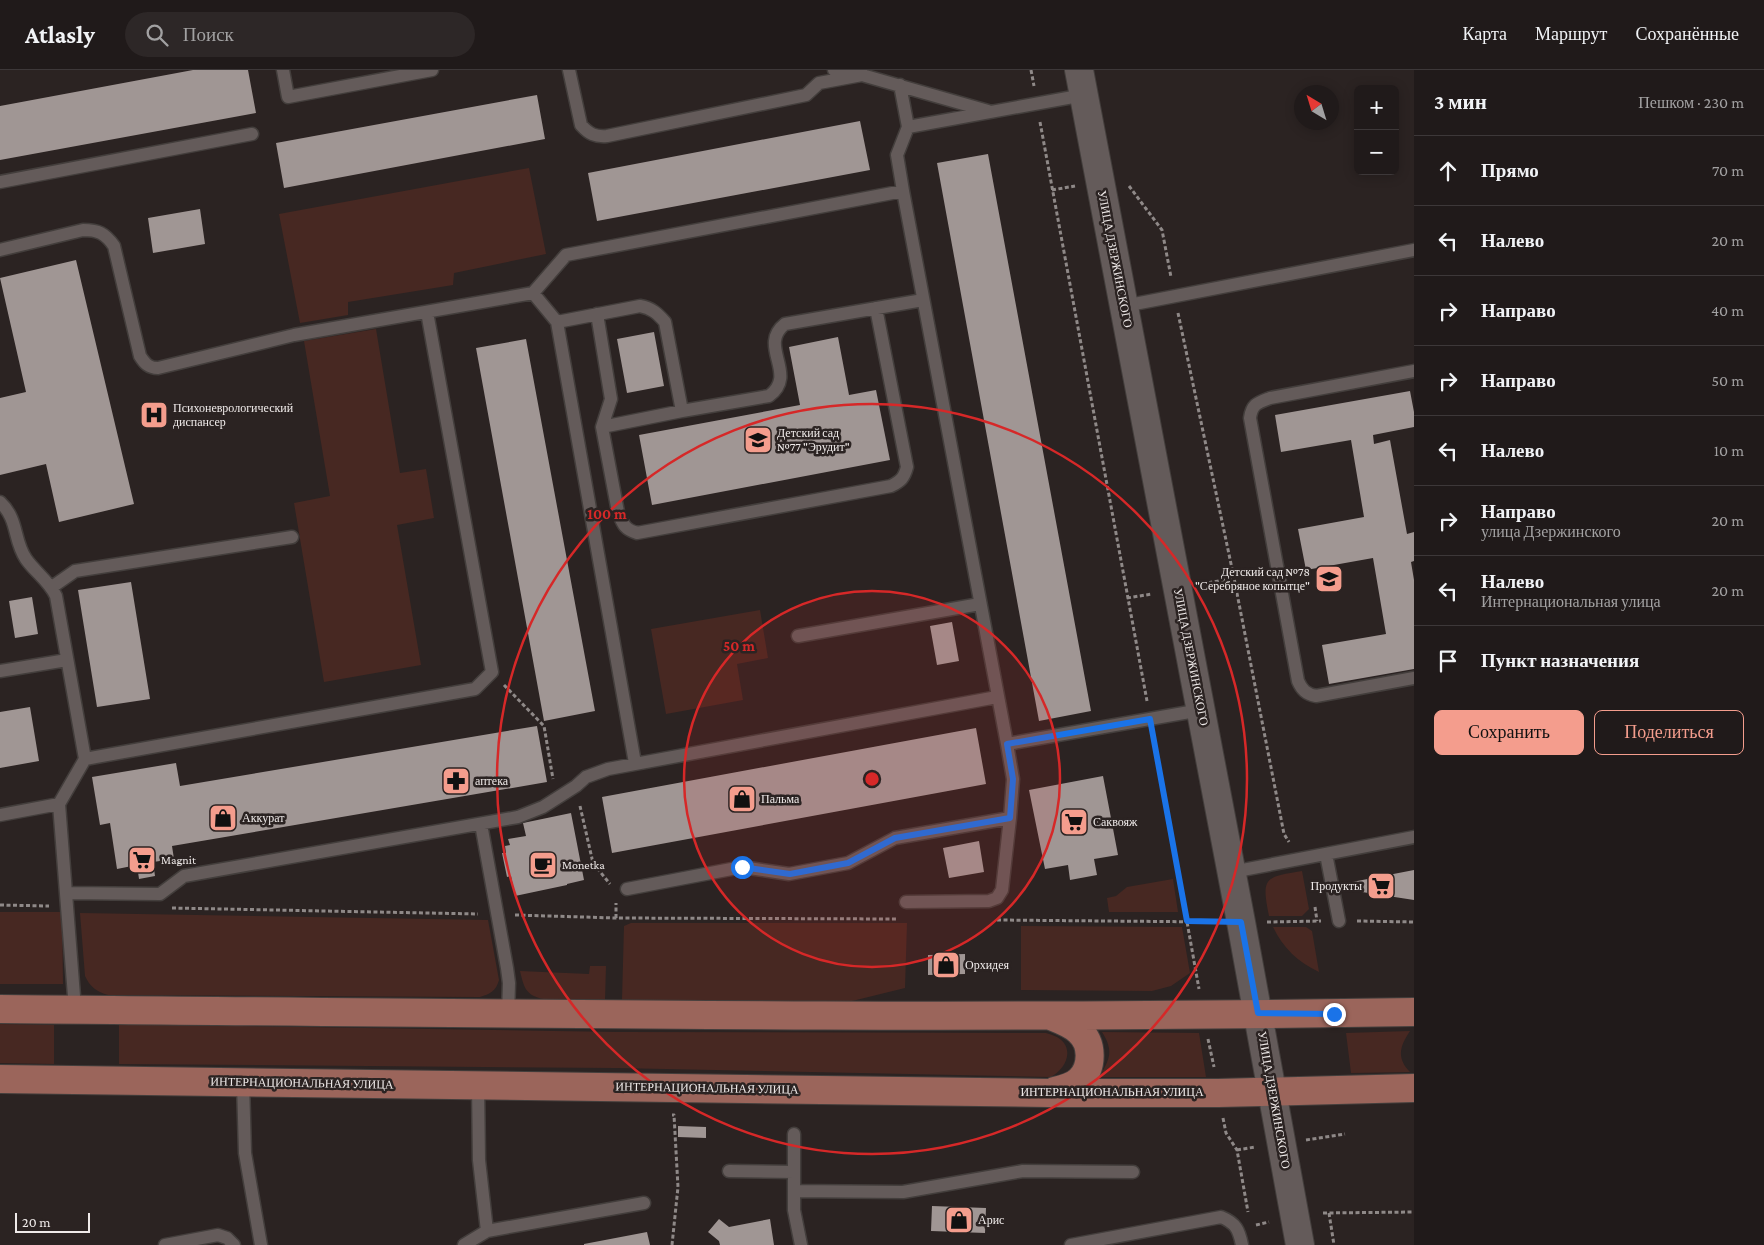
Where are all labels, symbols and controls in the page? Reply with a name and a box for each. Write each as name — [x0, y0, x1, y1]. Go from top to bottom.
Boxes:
search box — [125, 12, 475, 57]
text: Atlasly — [25, 21, 95, 48]
icon: search — [143, 21, 171, 49]
text: Поиск — [183, 24, 234, 45]
text: Карта — [1462, 24, 1507, 44]
text: Маршрут — [1535, 24, 1607, 44]
text: Сохранённые — [1635, 24, 1739, 44]
north arrow — [1294, 85, 1339, 130]
map controls — [1354, 85, 1399, 175]
button: + — [1354, 85, 1399, 130]
text: 3 мин — [1434, 90, 1487, 114]
text: Пешком · 230 m — [1638, 94, 1744, 111]
button: − — [1354, 130, 1399, 175]
icon: ahead — [1434, 157, 1462, 185]
text: Прямо — [1481, 160, 1539, 181]
text: 70 m — [1712, 162, 1744, 179]
street label: УЛИЦА ДЗЕРЖИНСКОГО — [1095, 189, 1135, 329]
icon: left — [1434, 227, 1462, 255]
text: Налево — [1481, 230, 1544, 251]
text: 20 m — [1711, 232, 1744, 249]
icon: right — [1434, 297, 1462, 325]
text: Направо — [1481, 300, 1556, 321]
text: 40 m — [1711, 302, 1744, 319]
icon: right — [1434, 367, 1462, 395]
text: Направо — [1481, 370, 1556, 391]
text: 50 m — [1712, 372, 1744, 389]
hospital icon: Психоневрологический диспансер — [139, 400, 169, 430]
place label: Психоневрологический диспансер — [173, 401, 294, 429]
school or university icon: Детский сад №77 "Эрудит" — [743, 425, 773, 455]
place label: Детский сад №77 "Эрудит" — [777, 426, 850, 454]
icon: left — [1434, 437, 1462, 465]
text: Налево — [1481, 440, 1544, 461]
text: 10 m — [1714, 442, 1744, 459]
text: Направо — [1481, 501, 1556, 522]
text: 100 m — [587, 506, 627, 522]
icon: right — [1434, 507, 1462, 535]
text: 20 m — [1711, 512, 1744, 529]
text: улица Дзержинского — [1481, 523, 1621, 540]
school or university icon: Детский сад №78 "Серебряное копытце" — [1314, 564, 1344, 594]
place label: Детский сад №78 "Серебряное копытце" — [1195, 565, 1310, 593]
text: Налево — [1481, 571, 1544, 592]
icon: left — [1434, 577, 1462, 605]
text: 20 m — [1711, 582, 1744, 599]
street label: УЛИЦА ДЗЕРЖИНСКОГО — [1171, 587, 1211, 727]
text: Интернациональная улица — [1481, 593, 1661, 610]
text: 50 m — [723, 638, 755, 654]
icon: arrive — [1434, 647, 1462, 675]
text: Пункт назначения — [1481, 650, 1639, 671]
button: Сохранить — [1434, 710, 1584, 755]
button: Поделиться — [1594, 710, 1744, 755]
pharmacy icon: аптека — [441, 766, 471, 796]
centre of rings — [863, 770, 881, 788]
place label: аптека — [475, 774, 509, 788]
shop icon: Пальма — [727, 784, 757, 814]
place label: Пальма — [761, 792, 800, 806]
shop icon: Аккурат — [208, 803, 238, 833]
supermarket icon: Саквояж — [1059, 807, 1089, 837]
place label: Аккурат — [242, 811, 285, 825]
place label: Саквояж — [1093, 815, 1138, 829]
supermarket icon: Magnit — [127, 845, 157, 875]
cafe icon: Monetka — [528, 850, 558, 880]
place label: Magnit — [161, 853, 197, 867]
route start — [731, 856, 754, 879]
place label: Monetka — [562, 858, 605, 872]
supermarket icon: Продукты — [1366, 871, 1396, 901]
place label: Продукты — [1311, 879, 1362, 893]
shop icon: Орхидея — [931, 950, 961, 980]
place label: Орхидея — [965, 958, 1010, 972]
route end — [1323, 1003, 1346, 1026]
street label: УЛИЦА ДЗЕРЖИНСКОГО — [1255, 1030, 1293, 1170]
street label: ИНТЕРНАЦИОНАЛЬНАЯ УЛИЦА — [210, 1074, 394, 1092]
street label: ИНТЕРНАЦИОНАЛЬНАЯ УЛИЦА — [615, 1079, 799, 1097]
street label: ИНТЕРНАЦИОНАЛЬНАЯ УЛИЦА — [1020, 1085, 1204, 1099]
shop icon: Арис — [944, 1205, 974, 1235]
scale bar — [15, 1210, 90, 1233]
place label: Арис — [978, 1213, 1004, 1227]
text: 20 m — [22, 1214, 50, 1230]

